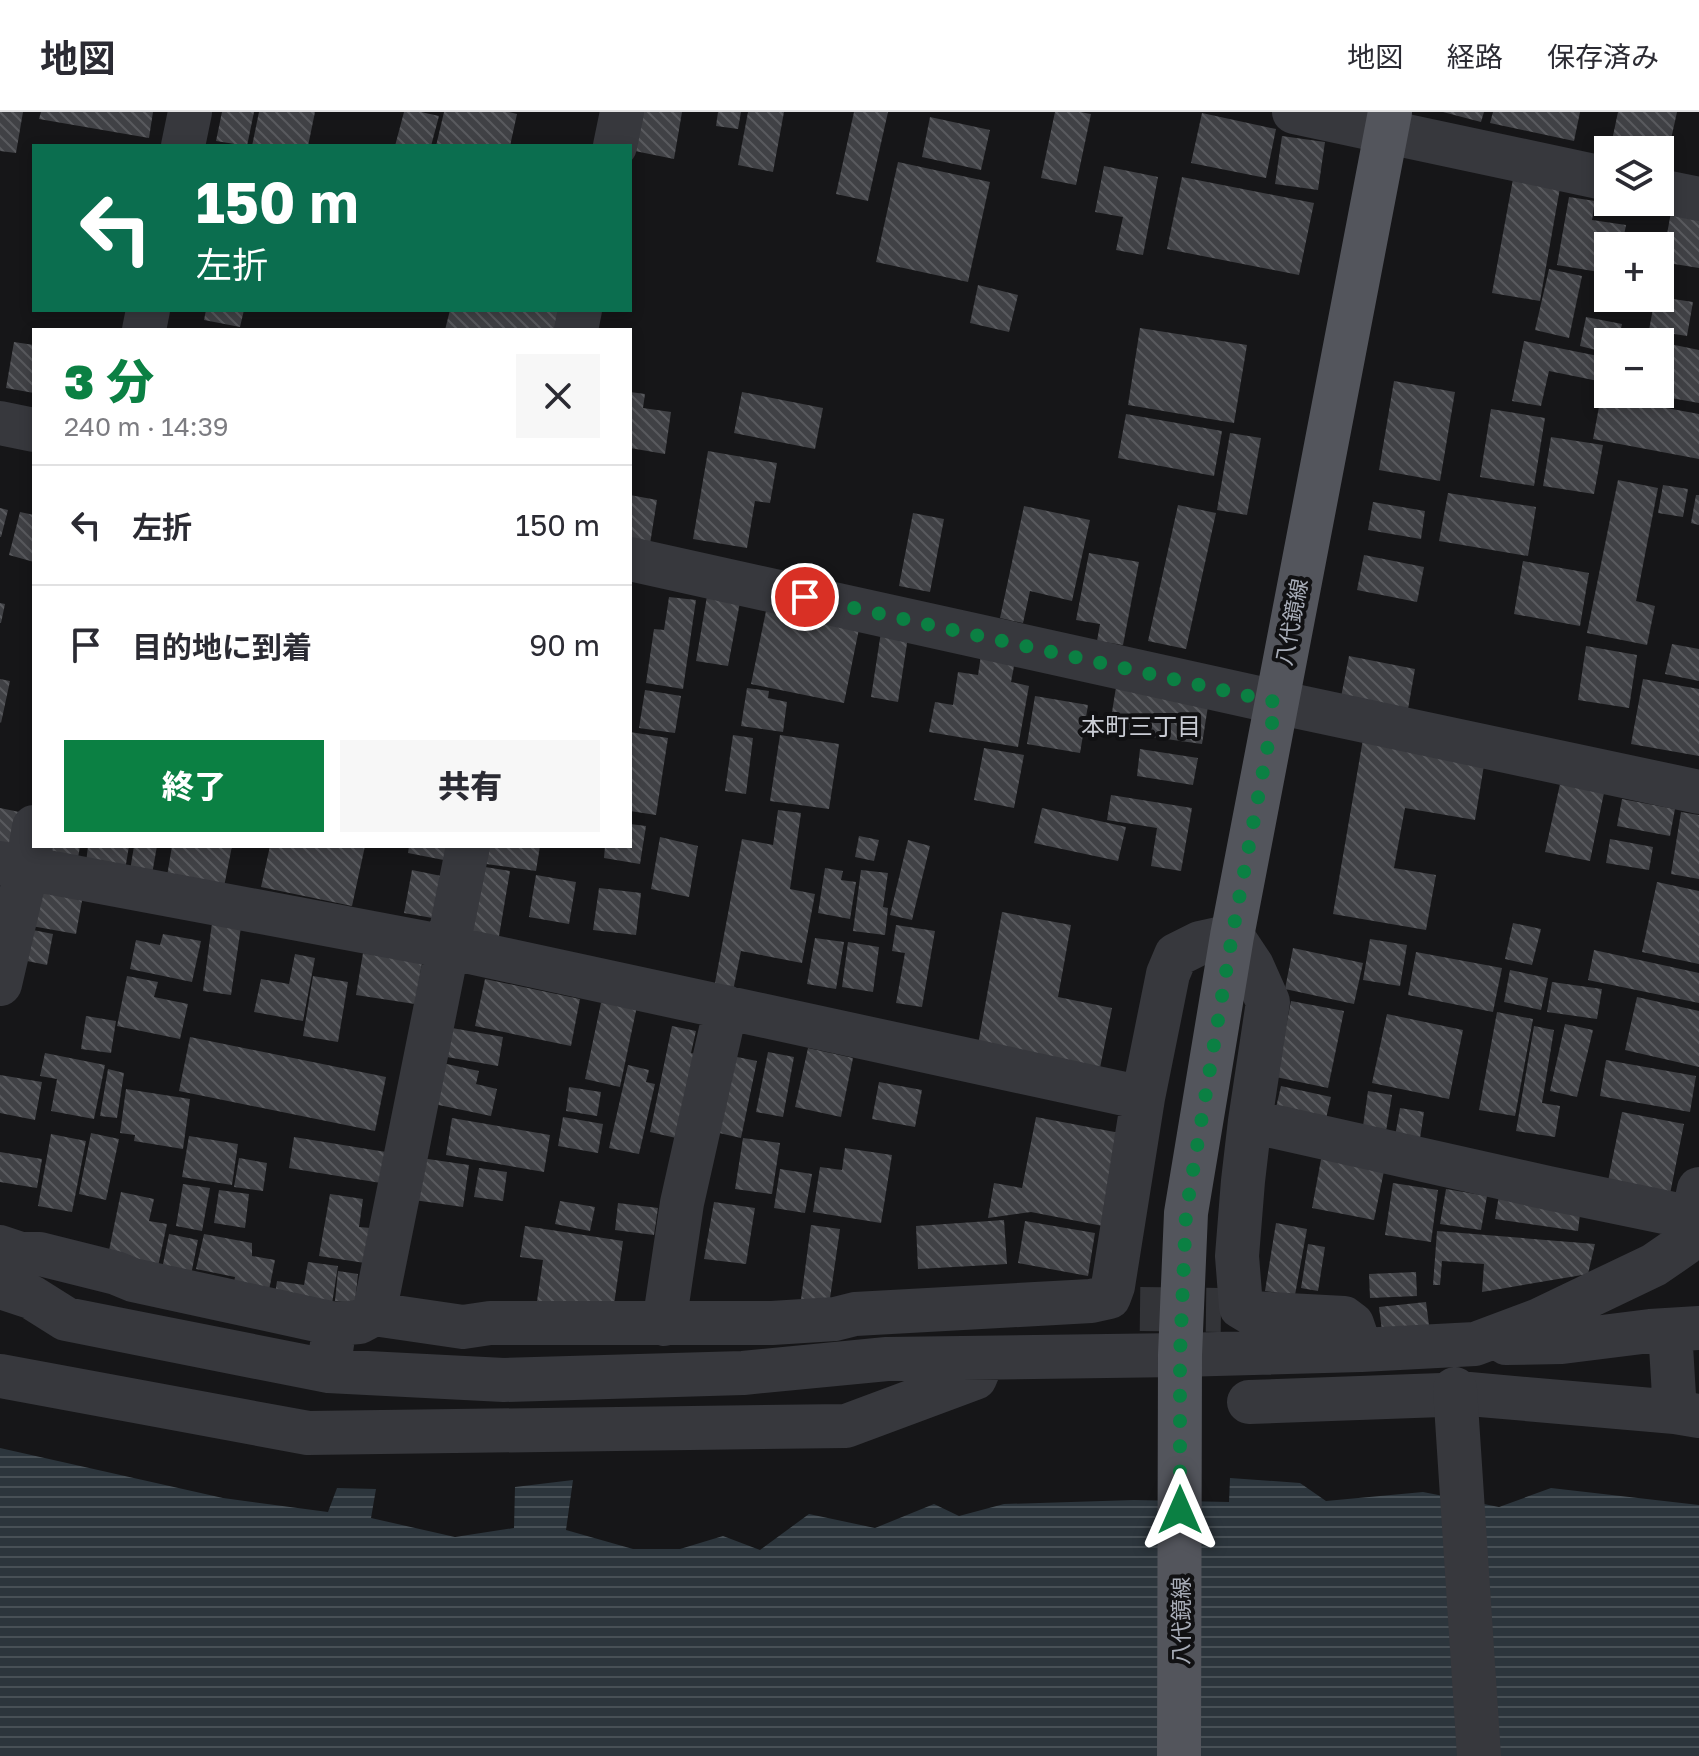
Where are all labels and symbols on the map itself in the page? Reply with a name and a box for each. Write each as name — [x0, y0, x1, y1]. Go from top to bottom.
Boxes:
pin — [771, 563, 839, 631]
street label: 八代鏡線 — [1269, 576, 1313, 668]
district label: 本町三丁目 — [1081, 711, 1201, 740]
position arrow — [1138, 1468, 1222, 1552]
street label: 八代鏡線 — [1167, 1577, 1194, 1665]

